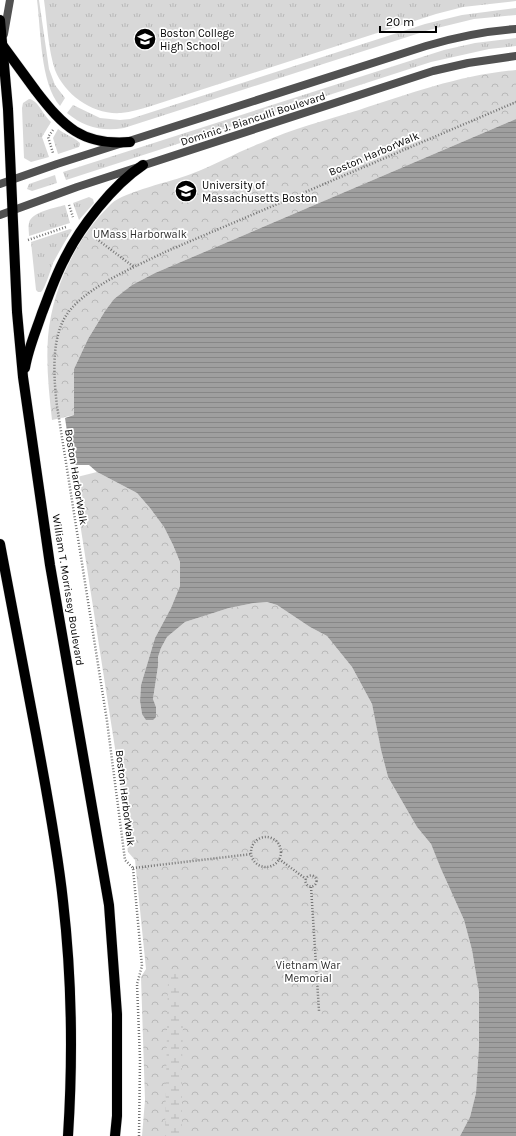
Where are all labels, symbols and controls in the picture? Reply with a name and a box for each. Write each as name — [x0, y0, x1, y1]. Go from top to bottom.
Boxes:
scale bar — [380, 8, 436, 34]
text: 20 m — [386, 15, 414, 29]
school or university icon: Boston College High School — [132, 26, 158, 52]
place label: Boston College High School — [160, 27, 235, 53]
street label: Dominic J. Bianculli Boulevard — [179, 89, 327, 149]
street label: Boston HarborWalk — [327, 129, 421, 179]
school or university icon: University of Massachusetts Boston — [173, 178, 199, 204]
place label: University of Massachusetts Boston — [202, 179, 317, 205]
park label: UMass Harborwalk — [93, 228, 187, 241]
street label: Boston HarborWalk — [62, 428, 90, 526]
street label: William T. Morrissey Boulevard — [50, 513, 86, 667]
street label: Boston HarborWalk — [113, 749, 137, 847]
park label: Vietnam War Memorial — [276, 959, 340, 985]

